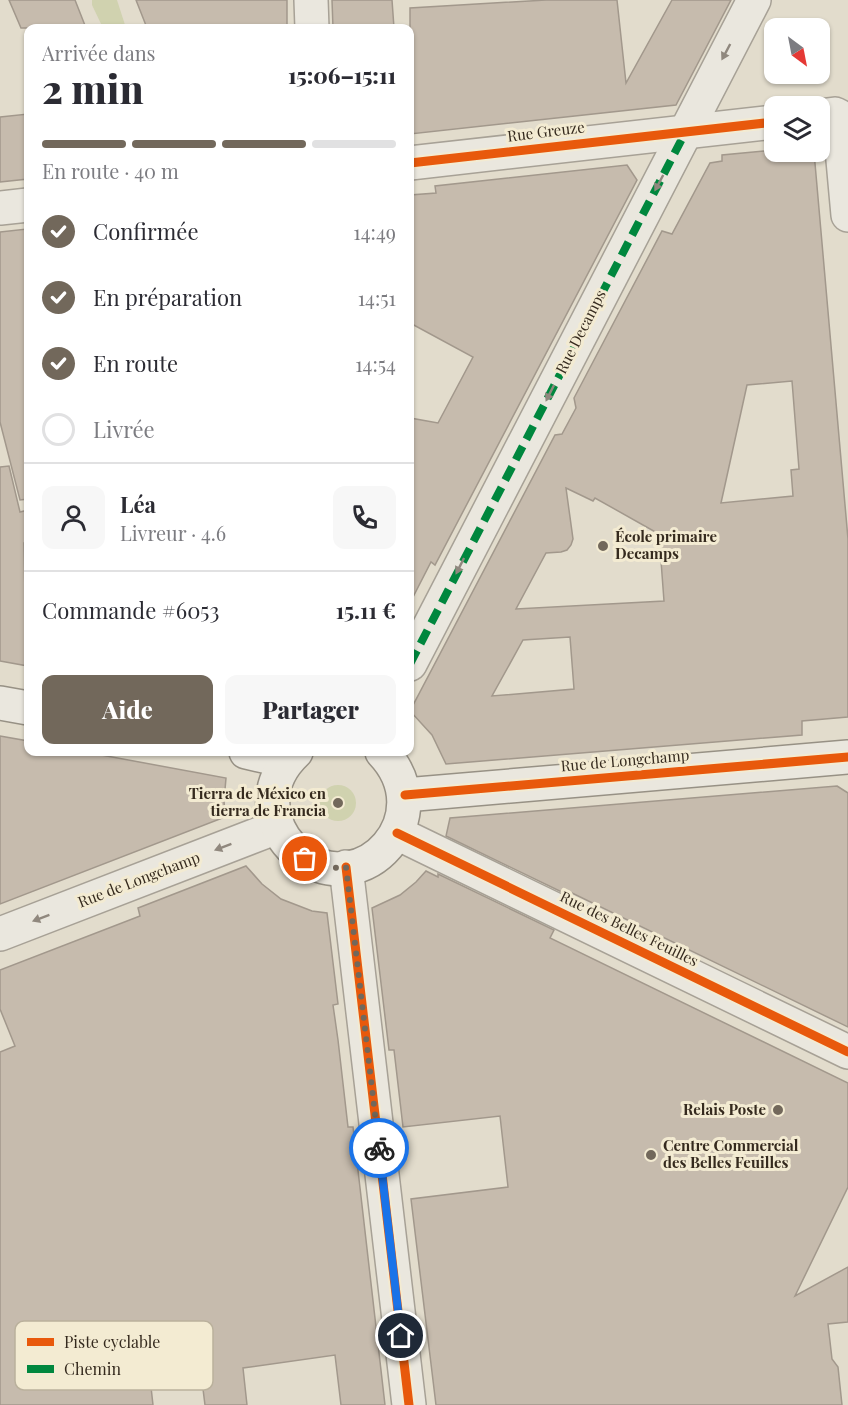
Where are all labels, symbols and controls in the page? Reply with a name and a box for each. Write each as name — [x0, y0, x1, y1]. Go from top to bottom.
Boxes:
north arrow — [764, 18, 830, 84]
map controls — [764, 18, 830, 162]
text: Arrivée dans — [42, 39, 156, 66]
one-way arrow — [721, 44, 731, 61]
text: 15:06–15:11 — [288, 60, 396, 90]
text: 2 min — [42, 62, 144, 114]
button: layers — [764, 96, 830, 162]
street label: Rue Greuze — [506, 116, 586, 146]
text: En route · 40 m — [42, 157, 179, 184]
one-way arrow — [654, 174, 664, 191]
icon: check — [42, 215, 75, 248]
text: Confirmée — [93, 216, 199, 246]
text: 14:49 — [353, 218, 396, 245]
icon: check — [42, 281, 75, 314]
text: En préparation — [93, 282, 242, 312]
text: 14:51 — [358, 284, 396, 311]
street label: Rue Decamps — [550, 286, 610, 377]
icon: check — [42, 347, 75, 380]
text: En route — [93, 348, 178, 378]
text: 14:54 — [355, 350, 396, 377]
one-way arrow — [545, 385, 555, 402]
text: Livrée — [93, 414, 155, 444]
button: person — [42, 486, 105, 549]
button: phone — [333, 486, 396, 549]
text: Léa — [120, 489, 156, 519]
text: Livreur · 4.6 — [120, 519, 226, 546]
place label: École primaire Decamps — [615, 526, 717, 563]
marker: École primaire Decamps — [596, 539, 610, 553]
one-way arrow — [455, 558, 465, 575]
text: Commande #6053 — [42, 595, 219, 625]
text: 15.11 € — [336, 595, 396, 625]
button: Aide — [42, 675, 213, 744]
button: Partager — [225, 675, 396, 744]
street label: Rue de Longchamp — [560, 744, 690, 776]
place label: Tierra de México en tierra de Francia — [189, 783, 327, 820]
marker: Tierra de México en tierra de Francia — [331, 796, 345, 810]
pin — [279, 833, 330, 884]
icon: bag — [288, 842, 321, 875]
one-way arrow — [213, 843, 231, 853]
street label: Rue de Longchamp — [75, 847, 203, 912]
street label: Rue des Belles Feuilles — [557, 886, 702, 970]
one-way arrow — [31, 913, 49, 923]
place label: Relais Poste — [683, 1099, 766, 1119]
marker: Relais Poste — [771, 1103, 785, 1117]
courier — [349, 1118, 409, 1178]
icon: bike — [363, 1132, 396, 1165]
place label: Centre Commercial des Belles Feuilles — [663, 1135, 799, 1172]
marker: Centre Commercial des Belles Feuilles — [644, 1148, 658, 1162]
pin — [375, 1310, 426, 1361]
icon: home — [384, 1319, 417, 1352]
legend — [15, 1321, 213, 1390]
text: Piste cyclable — [64, 1331, 160, 1352]
text: Chemin — [64, 1358, 121, 1379]

